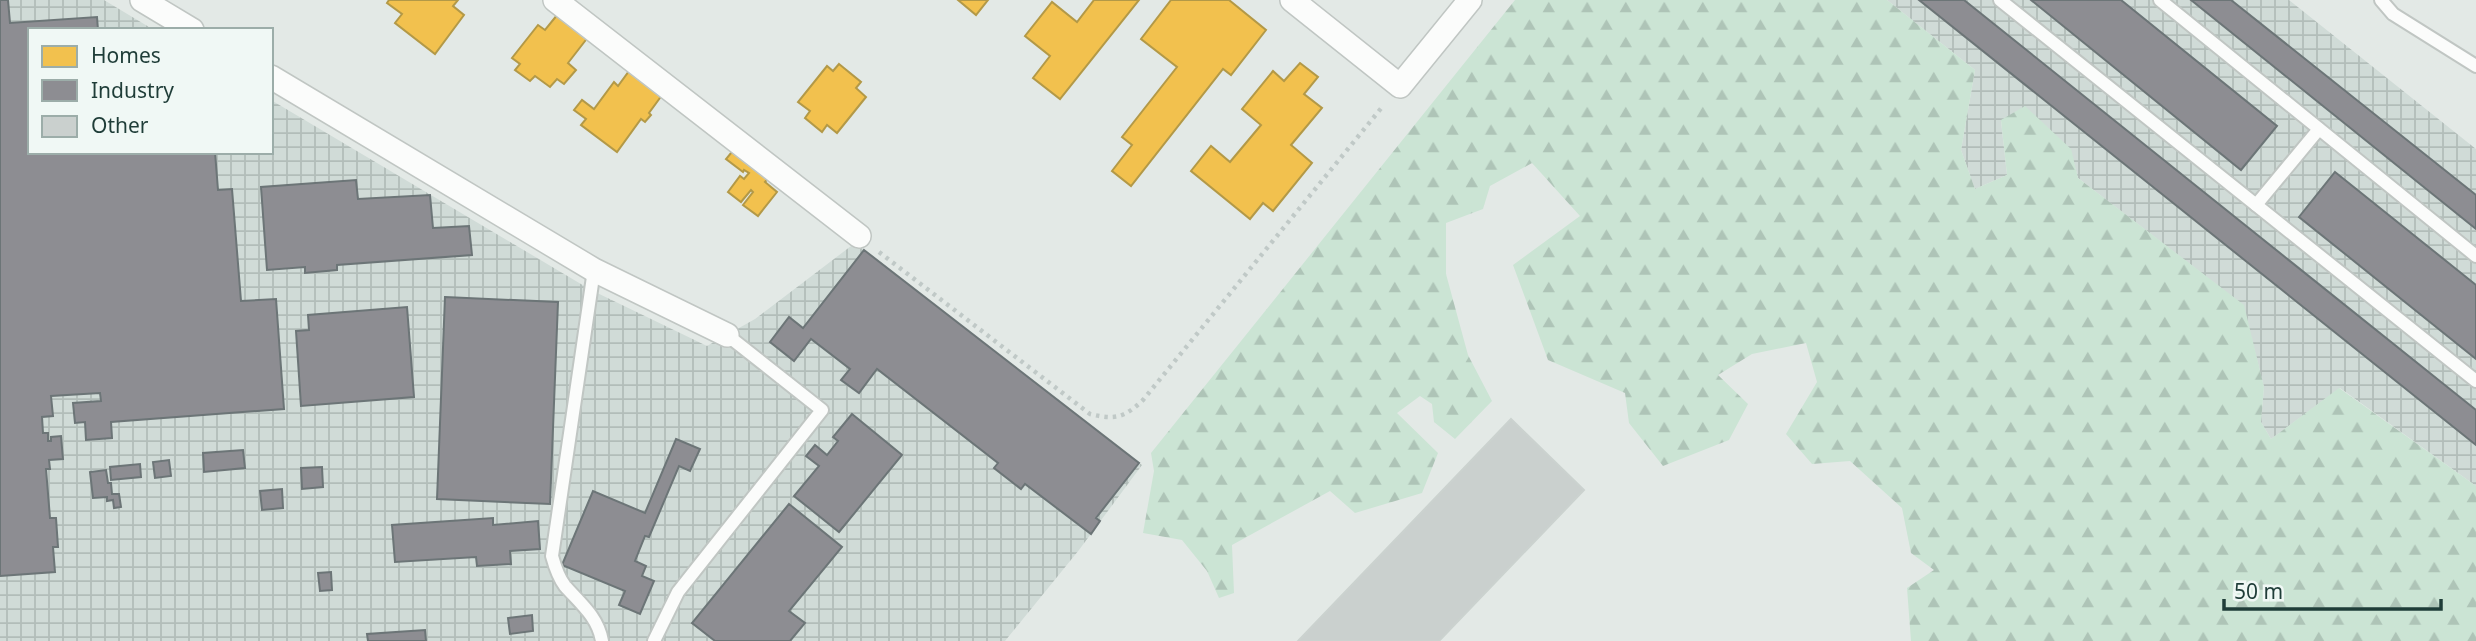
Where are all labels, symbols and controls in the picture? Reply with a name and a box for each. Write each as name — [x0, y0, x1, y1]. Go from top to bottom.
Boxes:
legend — [28, 28, 273, 154]
text: Homes — [91, 41, 161, 69]
text: Industry — [91, 76, 174, 104]
text: Other — [91, 111, 149, 139]
scale bar — [2224, 568, 2441, 612]
text: 50 m — [2234, 577, 2283, 605]

